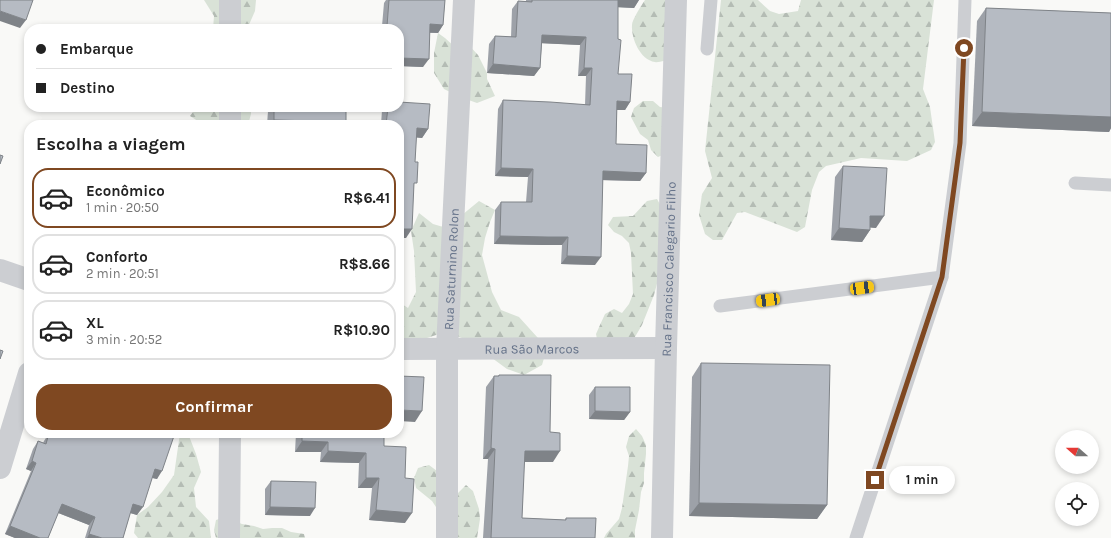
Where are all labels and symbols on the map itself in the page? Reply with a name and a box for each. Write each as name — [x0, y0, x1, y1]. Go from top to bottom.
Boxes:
route start — [955, 39, 973, 57]
street label: Rua Francisco Calegario Filho — [658, 181, 678, 357]
street label: Rua Saturnino Rolon — [440, 208, 461, 330]
car — [849, 280, 875, 296]
car — [755, 292, 781, 308]
street label: Rua São Marcos — [485, 341, 580, 356]
north arrow — [1055, 430, 1099, 474]
callout: 1 min — [889, 466, 955, 494]
route end — [866, 471, 884, 489]

